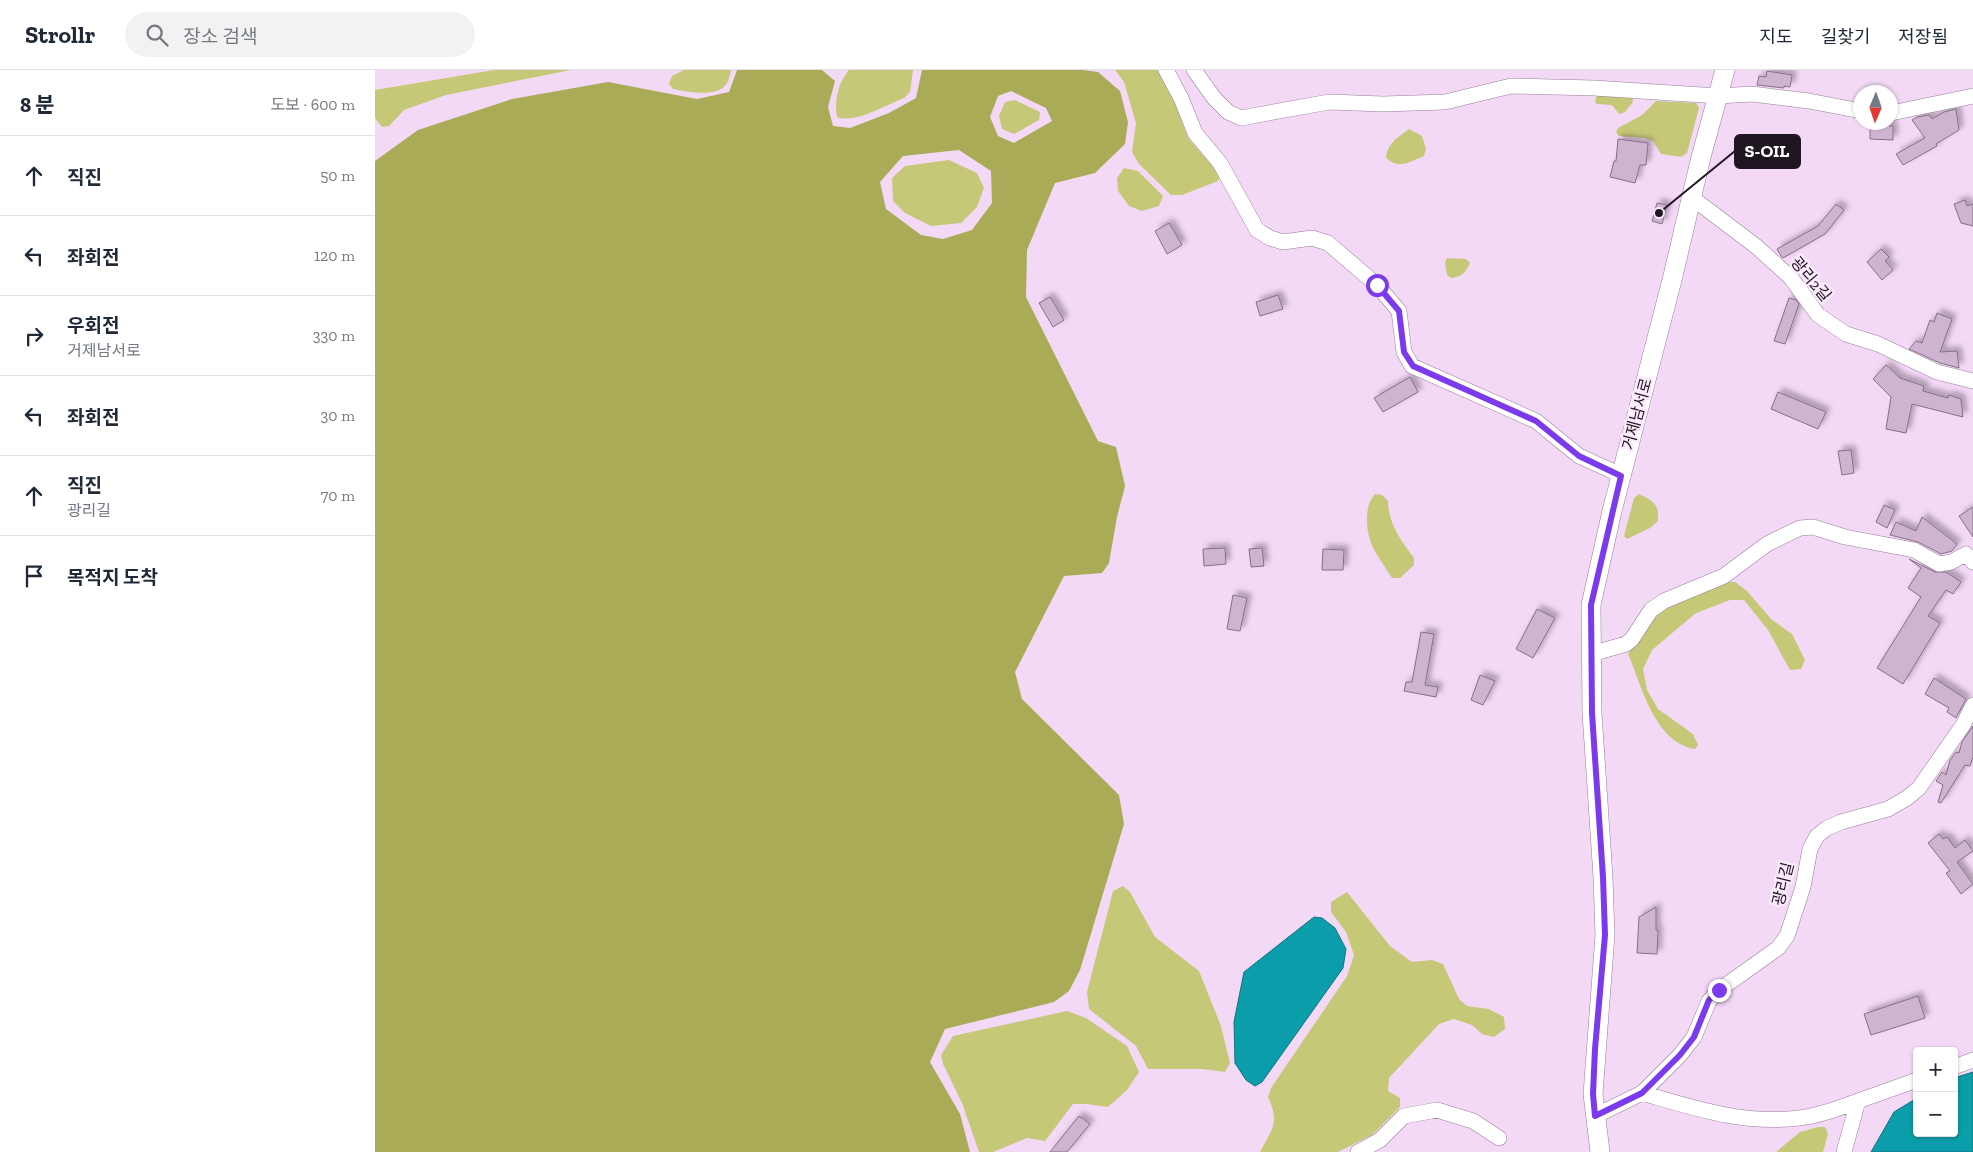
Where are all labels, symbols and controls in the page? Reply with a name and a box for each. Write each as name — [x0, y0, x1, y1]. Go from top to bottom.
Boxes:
search box — [125, 12, 475, 57]
text: Strollr — [25, 20, 95, 49]
icon: search — [143, 21, 171, 49]
text: 장소 검색 — [183, 25, 258, 48]
text: 지도 — [1760, 26, 1793, 48]
text: 길찾기 — [1821, 26, 1870, 48]
text: 저장됨 — [1898, 26, 1948, 48]
north arrow — [1853, 85, 1898, 130]
text: 8 분 — [20, 92, 55, 117]
text: 도보 · 600 m — [270, 95, 355, 114]
callout: S-OIL — [1735, 135, 1800, 168]
text: S-OIL — [1745, 140, 1789, 162]
icon: ahead — [20, 162, 48, 190]
text: 직진 — [67, 166, 102, 189]
text: 50 m — [320, 166, 355, 185]
icon: left — [20, 242, 48, 270]
text: 좌회전 — [67, 246, 119, 269]
text: 120 m — [314, 246, 355, 265]
street label: 광리2길 — [1787, 253, 1835, 305]
route start — [1366, 274, 1389, 297]
text: 우회전 — [67, 314, 119, 337]
icon: right — [20, 322, 48, 350]
text: 330 m — [313, 326, 355, 345]
text: 거제남서로 — [67, 341, 141, 360]
street label: 거제남서로 — [1618, 376, 1656, 452]
icon: left — [20, 402, 48, 430]
text: 좌회전 — [67, 406, 119, 429]
text: 30 m — [321, 406, 355, 425]
text: 직진 — [67, 474, 102, 497]
icon: ahead — [20, 482, 48, 510]
text: 70 m — [321, 486, 355, 505]
text: 광리길 — [67, 501, 111, 520]
icon: arrive — [20, 562, 48, 590]
text: 목적지 도착 — [67, 566, 158, 589]
street label: 광리길 — [1768, 860, 1798, 908]
route end — [1708, 979, 1731, 1002]
map controls — [1913, 1047, 1958, 1137]
button: + — [1913, 1047, 1958, 1092]
button: − — [1913, 1092, 1958, 1137]

